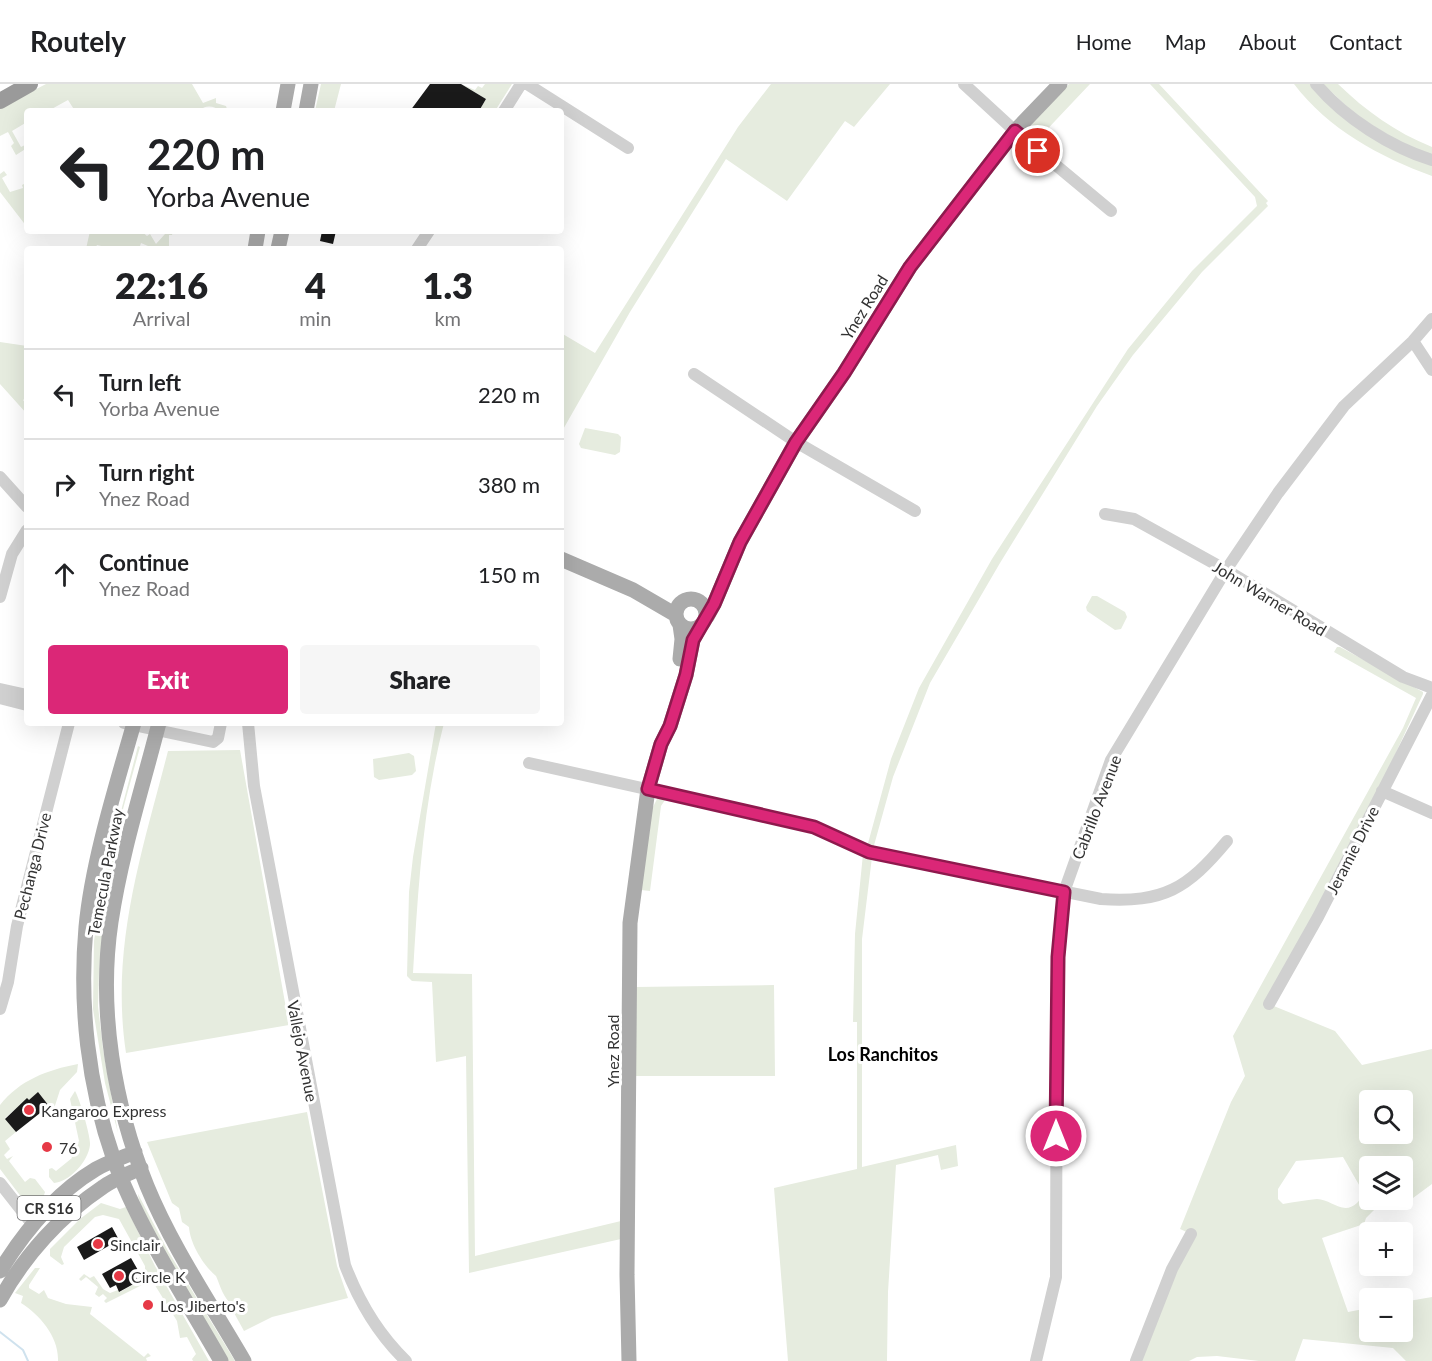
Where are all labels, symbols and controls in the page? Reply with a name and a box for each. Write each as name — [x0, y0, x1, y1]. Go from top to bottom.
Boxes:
text: Routely — [30, 24, 126, 58]
text: Home — [1076, 29, 1132, 54]
text: Map — [1165, 29, 1206, 54]
text: About — [1239, 29, 1296, 54]
text: Contact — [1329, 29, 1402, 54]
pin — [1012, 125, 1063, 176]
text: 220 m — [147, 129, 265, 179]
icon: left — [48, 132, 126, 210]
icon: arrive — [1021, 134, 1054, 167]
text: Yorba Avenue — [147, 180, 310, 213]
text: 22:16 — [115, 263, 208, 307]
text: 4 — [305, 263, 326, 307]
text: 1.3 — [423, 263, 473, 307]
street label: Ynez Road — [837, 271, 891, 343]
text: Arrival — [133, 306, 190, 330]
text: min — [299, 306, 332, 330]
text: km — [434, 306, 461, 330]
text: Turn left — [99, 369, 181, 396]
icon: left — [48, 378, 81, 411]
text: 220 m — [478, 381, 540, 408]
text: Yorba Avenue — [99, 396, 220, 420]
text: Turn right — [99, 459, 194, 486]
icon: right — [48, 468, 81, 501]
text: 380 m — [478, 471, 540, 498]
text: Ynez Road — [99, 486, 190, 510]
text: Continue — [99, 549, 189, 576]
street label: John Warner Road — [1210, 557, 1330, 639]
icon: ahead — [48, 558, 81, 591]
text: 150 m — [478, 561, 540, 588]
text: Ynez Road — [99, 576, 190, 600]
button: Exit — [48, 645, 288, 714]
button: Share — [300, 645, 540, 714]
street label: Cabrillo Avenue — [1067, 752, 1125, 862]
street label: Jeramie Drive — [1322, 803, 1382, 897]
street label: Temecula Parkway — [83, 806, 127, 937]
street label: Pechanga Drive — [10, 811, 54, 921]
street label: Vallejo Avenue — [284, 999, 322, 1103]
street label: Ynez Road — [603, 1015, 622, 1087]
district label: Los Ranchitos — [828, 1043, 938, 1065]
map controls — [1359, 1090, 1413, 1342]
button: search — [1359, 1090, 1413, 1144]
place label: Kangaroo Express — [41, 1101, 166, 1120]
marker: Kangaroo Express — [22, 1103, 36, 1117]
position arrow — [1024, 1104, 1088, 1168]
place label: 76 — [59, 1138, 78, 1157]
marker: 76 — [40, 1140, 54, 1154]
button: layers — [1359, 1156, 1413, 1210]
road number: CR S16 — [17, 1196, 80, 1220]
button: + — [1359, 1222, 1413, 1276]
place label: Sinclair — [110, 1235, 161, 1254]
marker: Sinclair — [91, 1237, 105, 1251]
place label: Circle K — [131, 1267, 186, 1286]
marker: Circle K — [112, 1269, 126, 1283]
button: − — [1359, 1288, 1413, 1342]
place label: Los Jiberto's — [160, 1296, 246, 1315]
marker: Los Jiberto's — [141, 1298, 155, 1312]

